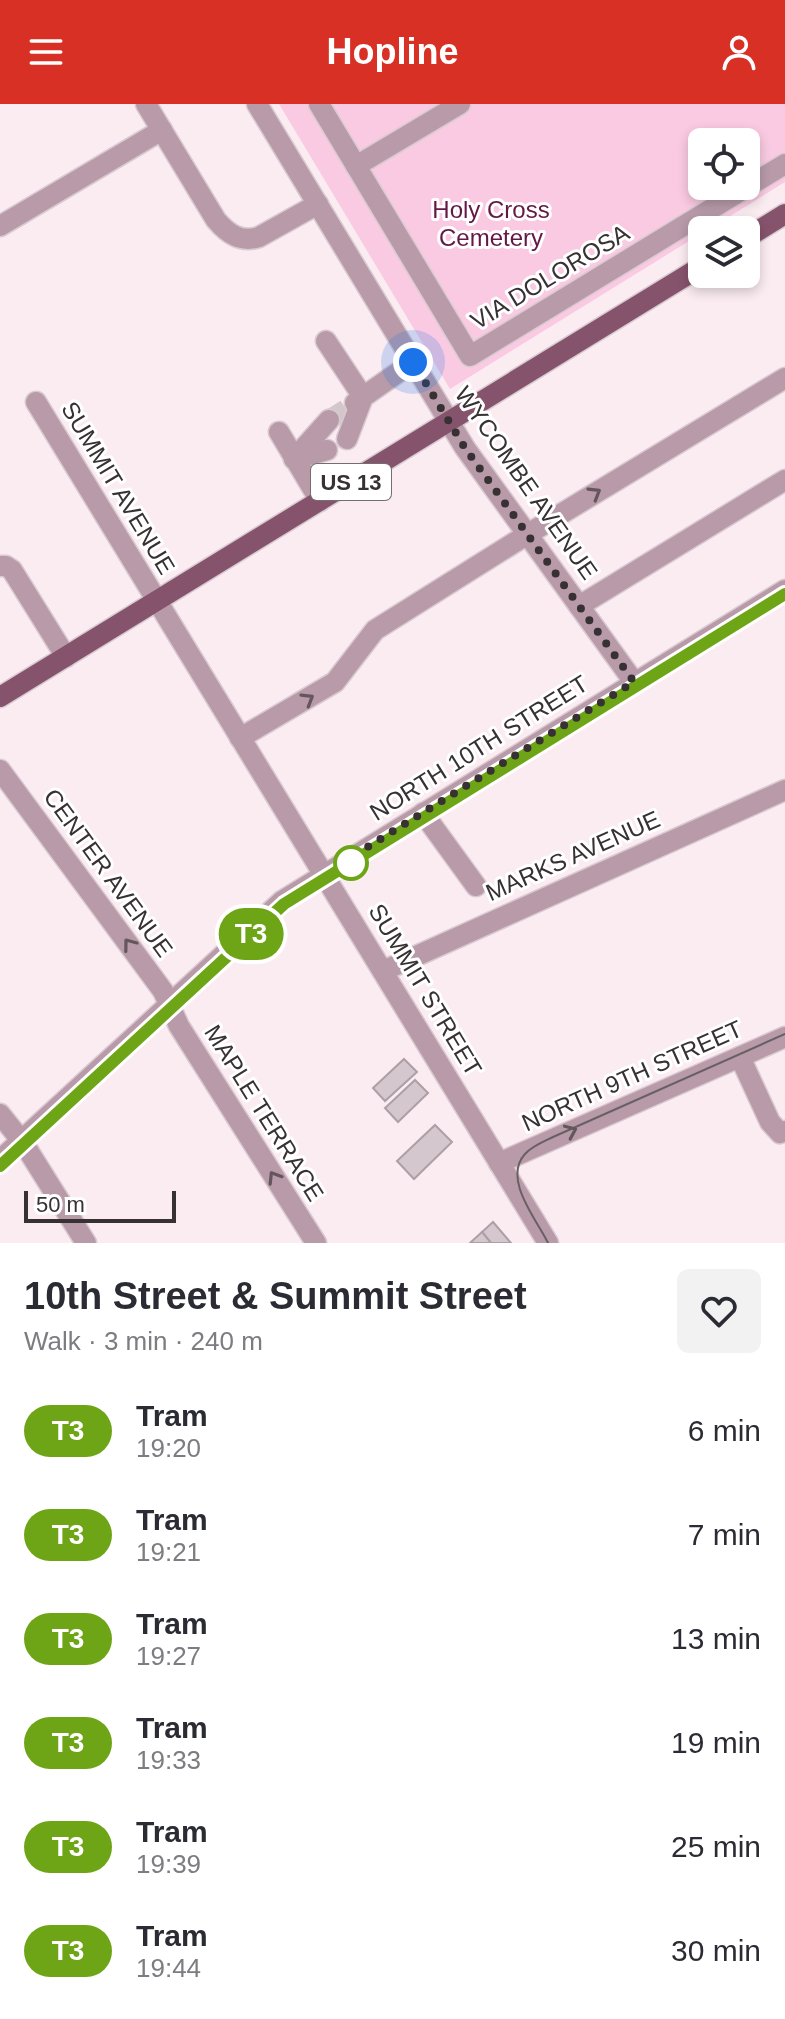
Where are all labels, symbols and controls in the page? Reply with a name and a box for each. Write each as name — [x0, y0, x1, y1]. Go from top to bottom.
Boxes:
icon: menu — [24, 30, 68, 74]
icon: person — [717, 30, 761, 74]
text: Hopline — [327, 31, 459, 72]
map controls — [688, 128, 760, 288]
button: locate — [688, 128, 760, 200]
park label: Holy Cross Cemetery — [432, 196, 550, 251]
button: layers — [688, 216, 760, 288]
street label: VIA DOLOROSA — [466, 219, 634, 335]
your location — [393, 342, 433, 382]
street label: WYCOMBE AVENUE — [450, 381, 603, 584]
street label: SUMMIT AVENUE — [56, 397, 181, 579]
road number: US 13 — [311, 464, 391, 500]
one-way arrow — [586, 488, 601, 503]
street label: NORTH 10TH STREET — [365, 669, 593, 826]
one-way arrow — [299, 693, 313, 708]
street label: CENTER AVENUE — [38, 783, 178, 962]
street label: MARKS AVENUE — [482, 805, 664, 906]
unlabelled marker — [334, 846, 368, 880]
street label: SUMMIT STREET — [363, 899, 488, 1081]
line badge: T3 — [215, 908, 287, 960]
text: T3 — [235, 918, 267, 949]
one-way arrow — [124, 938, 138, 953]
street label: NORTH 9TH STREET — [517, 1015, 746, 1136]
street label: MAPLE TERRACE — [199, 1020, 329, 1206]
one-way arrow — [563, 1125, 577, 1141]
one-way arrow — [268, 1171, 284, 1186]
scale bar — [24, 1187, 176, 1223]
text: 50 m — [36, 1192, 85, 1217]
button: heart — [677, 1269, 761, 1353]
text: 10th Street & Summit Street — [24, 1275, 527, 1317]
text: Walk · 3 min · 240 m — [24, 1326, 263, 1356]
text: Tram — [136, 1399, 208, 1432]
text: 6 min — [688, 1414, 761, 1447]
text: T3 — [52, 1415, 84, 1446]
text: 19:20 — [136, 1433, 201, 1463]
text: Tram — [136, 1503, 208, 1536]
text: 7 min — [688, 1518, 761, 1551]
text: T3 — [52, 1519, 84, 1550]
text: 19:21 — [136, 1537, 201, 1567]
text: Tram — [136, 1607, 208, 1640]
text: 13 min — [671, 1622, 761, 1655]
text: T3 — [52, 1623, 84, 1654]
text: 19:27 — [136, 1641, 201, 1671]
text: Tram — [136, 1711, 208, 1744]
text: 19 min — [671, 1726, 761, 1759]
text: T3 — [52, 1727, 84, 1758]
text: 19:33 — [136, 1745, 201, 1775]
text: Tram — [136, 1815, 208, 1848]
text: 25 min — [671, 1830, 761, 1863]
text: T3 — [52, 1831, 84, 1862]
text: 19:39 — [136, 1849, 201, 1879]
text: Tram — [136, 1919, 208, 1952]
text: 30 min — [671, 1934, 761, 1967]
text: T3 — [52, 1935, 84, 1966]
text: 19:44 — [136, 1953, 201, 1983]

